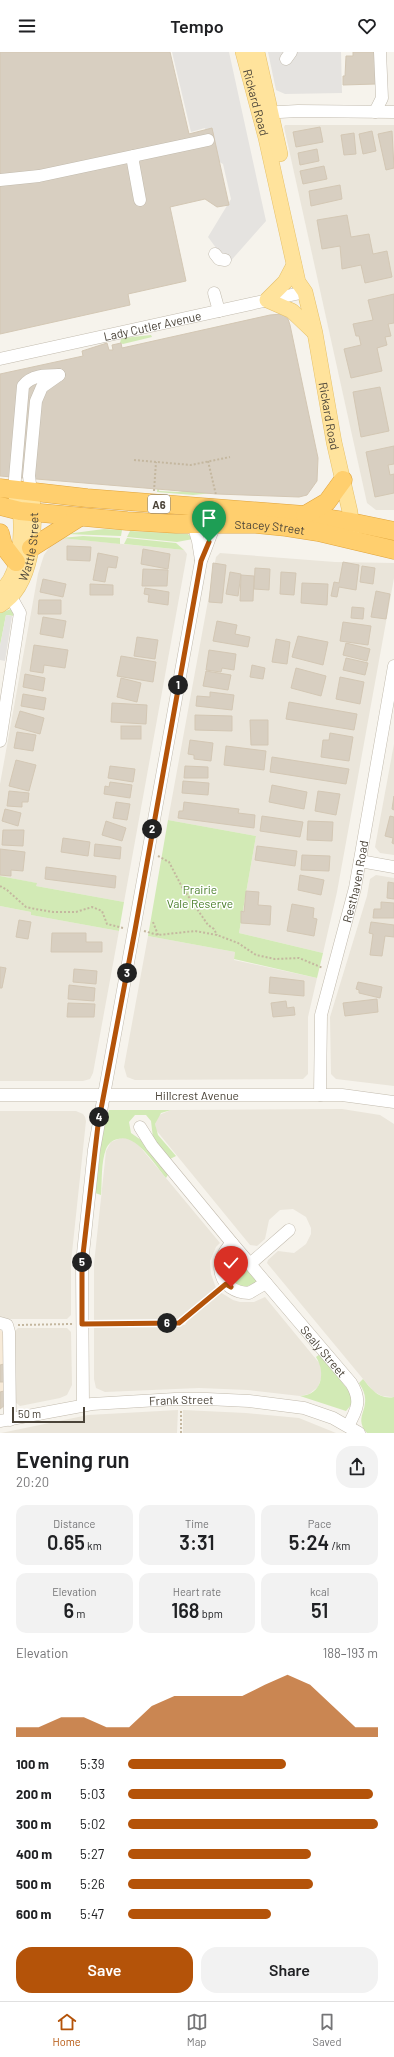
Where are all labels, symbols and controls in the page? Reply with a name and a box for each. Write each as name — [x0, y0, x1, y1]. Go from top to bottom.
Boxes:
icon: menu — [16, 15, 38, 37]
text: Tempo — [170, 15, 224, 37]
icon: heart — [356, 15, 378, 37]
street label: Rickard Road — [241, 67, 272, 137]
street label: Lady Cutler Avenue — [102, 308, 203, 343]
street label: Rickard Road — [317, 381, 343, 451]
road number: A6 — [148, 495, 170, 513]
pin — [192, 501, 226, 542]
icon: arrive — [198, 507, 220, 529]
street label: Wattle Street — [15, 512, 40, 583]
street label: Stacey Street — [234, 517, 306, 537]
pin: 1 — [168, 675, 188, 695]
text: 1 — [176, 678, 180, 691]
pin: 2 — [142, 819, 162, 839]
text: 2 — [149, 822, 155, 835]
street label: Resthaven Road — [339, 839, 370, 924]
park label: Prairie Vale Reserve — [167, 882, 233, 910]
pin: 3 — [117, 963, 137, 983]
text: 3 — [124, 966, 130, 979]
street label: Hillcrest Avenue — [155, 1088, 239, 1102]
pin: 4 — [89, 1107, 109, 1127]
text: 4 — [96, 1110, 102, 1123]
pin — [214, 1246, 248, 1287]
pin: 5 — [72, 1252, 92, 1272]
icon: check — [220, 1252, 242, 1274]
text: 5 — [79, 1255, 85, 1268]
pin: 6 — [157, 1313, 177, 1333]
text: 6 — [164, 1316, 170, 1329]
street label: Sealy Street — [298, 1322, 350, 1380]
street label: Frank Street — [148, 1392, 214, 1408]
scale bar — [12, 1405, 85, 1424]
text: 50 m — [18, 1407, 41, 1420]
text: Evening run — [16, 1446, 130, 1472]
button: share — [336, 1446, 378, 1488]
text: 20:20 — [16, 1474, 49, 1490]
text: Distance — [53, 1517, 95, 1530]
text: Time — [185, 1517, 209, 1530]
text: Pace — [308, 1517, 331, 1530]
text: 0.65 — [47, 1530, 85, 1554]
text: 3:31 — [179, 1530, 215, 1554]
text: 5:24 — [289, 1530, 329, 1554]
text: km — [85, 1539, 102, 1552]
text: /km — [329, 1539, 350, 1552]
text: Elevation — [52, 1585, 96, 1598]
text: Heart rate — [173, 1585, 221, 1598]
text: kcal — [310, 1585, 329, 1598]
text: 6 — [63, 1598, 74, 1622]
text: 168 — [171, 1598, 199, 1622]
text: 51 — [311, 1598, 328, 1622]
text: m — [74, 1607, 85, 1620]
text: bpm — [199, 1607, 223, 1620]
text: Elevation — [16, 1645, 68, 1661]
text: 188–193 m — [323, 1645, 378, 1661]
text: 100 m — [16, 1756, 49, 1772]
text: 5:39 — [80, 1756, 105, 1772]
text: 200 m — [16, 1786, 52, 1802]
text: 5:03 — [80, 1786, 105, 1802]
text: 300 m — [16, 1816, 51, 1832]
text: 5:02 — [80, 1816, 105, 1832]
text: 400 m — [16, 1846, 52, 1862]
text: 5:27 — [80, 1846, 104, 1862]
text: 500 m — [16, 1876, 51, 1892]
text: 5:26 — [80, 1876, 105, 1892]
text: 600 m — [16, 1906, 51, 1922]
text: 5:47 — [80, 1906, 104, 1922]
button: Save — [16, 1947, 193, 1993]
button: Share — [201, 1947, 378, 1993]
tab: Home — [53, 2011, 81, 2048]
tab: Map — [186, 2011, 208, 2048]
tab: Saved — [313, 2011, 341, 2048]

